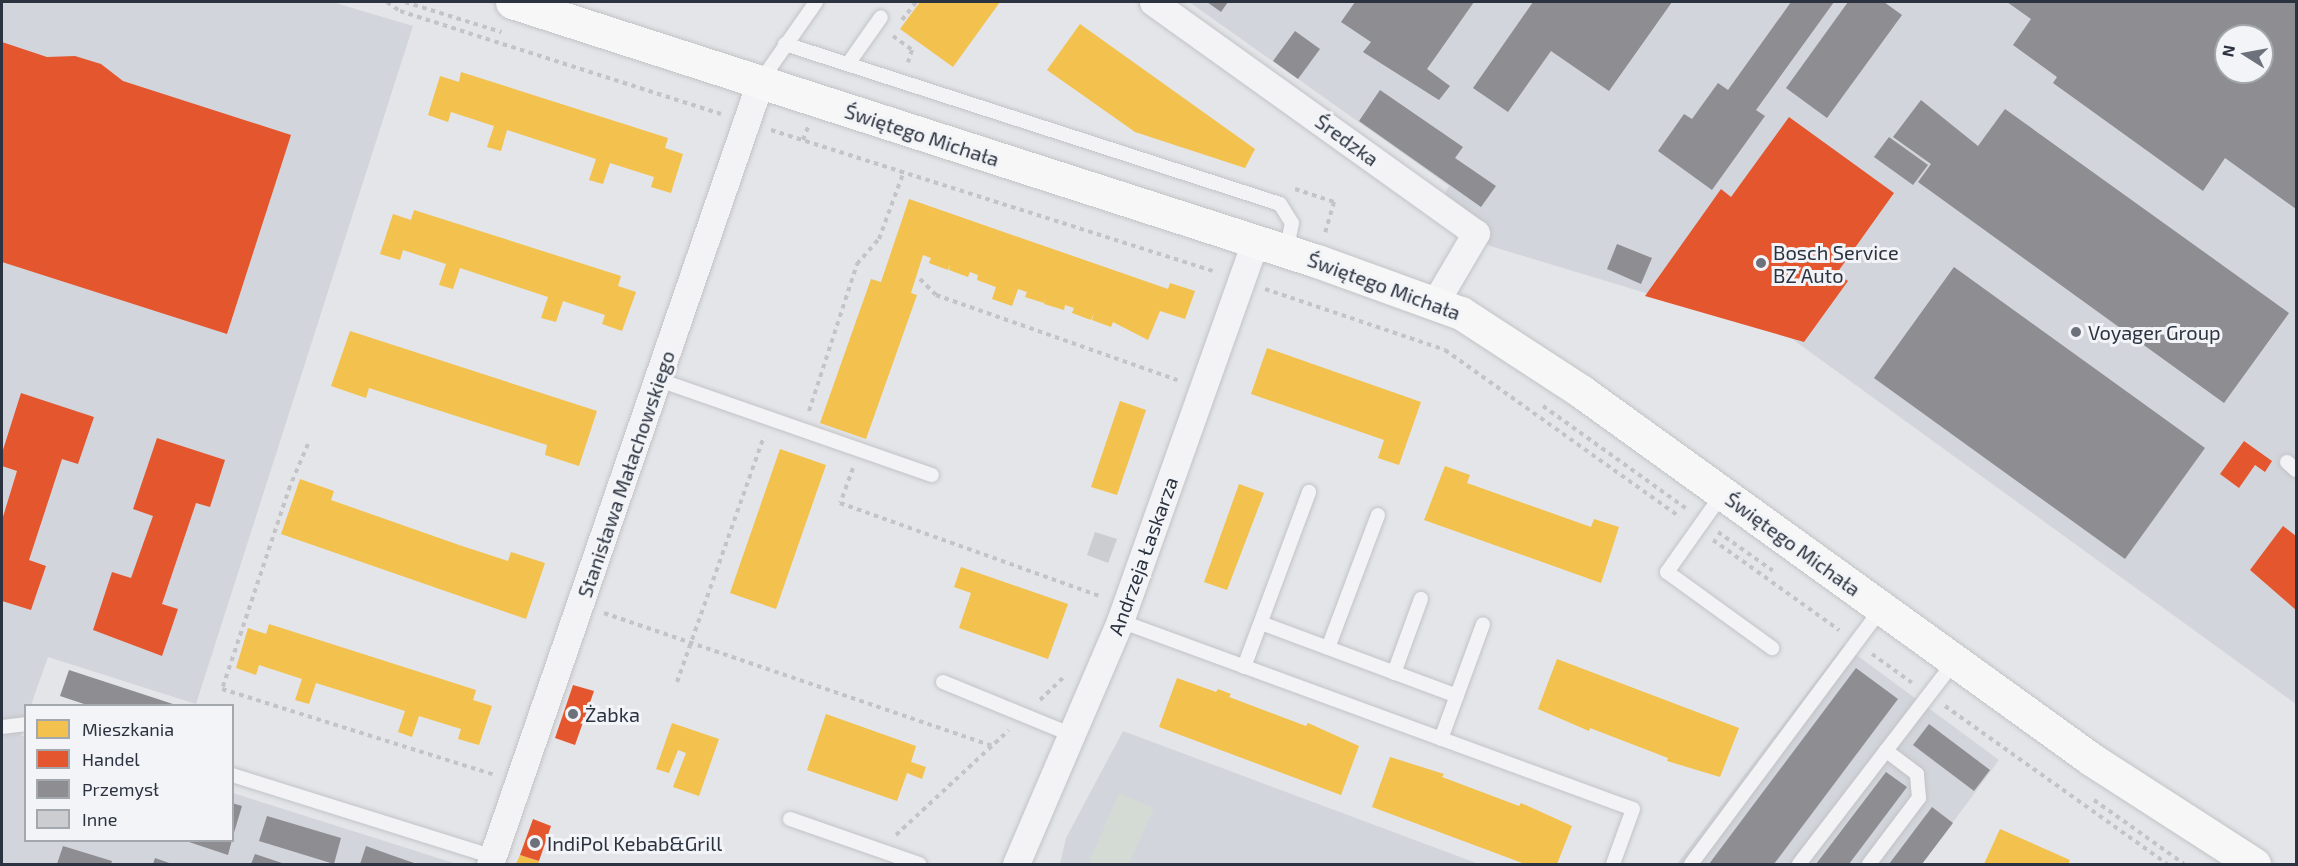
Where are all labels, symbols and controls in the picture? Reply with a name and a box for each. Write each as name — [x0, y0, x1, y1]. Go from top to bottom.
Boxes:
north arrow — [2214, 24, 2274, 84]
text: N — [2217, 43, 2238, 58]
street label: Świętego Michała — [842, 99, 1002, 171]
street label: Średzka — [1311, 109, 1383, 171]
place label: Bosch Service BZ Auto — [1773, 240, 1899, 287]
street label: Świętego Michała — [1304, 247, 1464, 325]
marker: Bosch Service BZ Auto — [1754, 256, 1768, 270]
place label: Voyager Group — [2088, 320, 2221, 344]
marker: Voyager Group — [2069, 325, 2083, 339]
street label: Stanisława Małachowskiego — [572, 347, 680, 601]
street label: Andrzeja Łaskarza — [1103, 474, 1183, 638]
street label: Świętego Michała — [1721, 487, 1865, 601]
place label: Żabka — [585, 702, 640, 726]
legend — [24, 704, 234, 842]
marker: Żabka — [566, 707, 580, 721]
text: Mieszkania — [82, 718, 174, 740]
text: Handel — [82, 748, 140, 770]
text: Przemysł — [82, 778, 159, 800]
text: Inne — [82, 808, 117, 830]
place label: IndiPol Kebab&Grill — [547, 831, 723, 855]
marker: IndiPol Kebab&Grill — [528, 836, 542, 850]

